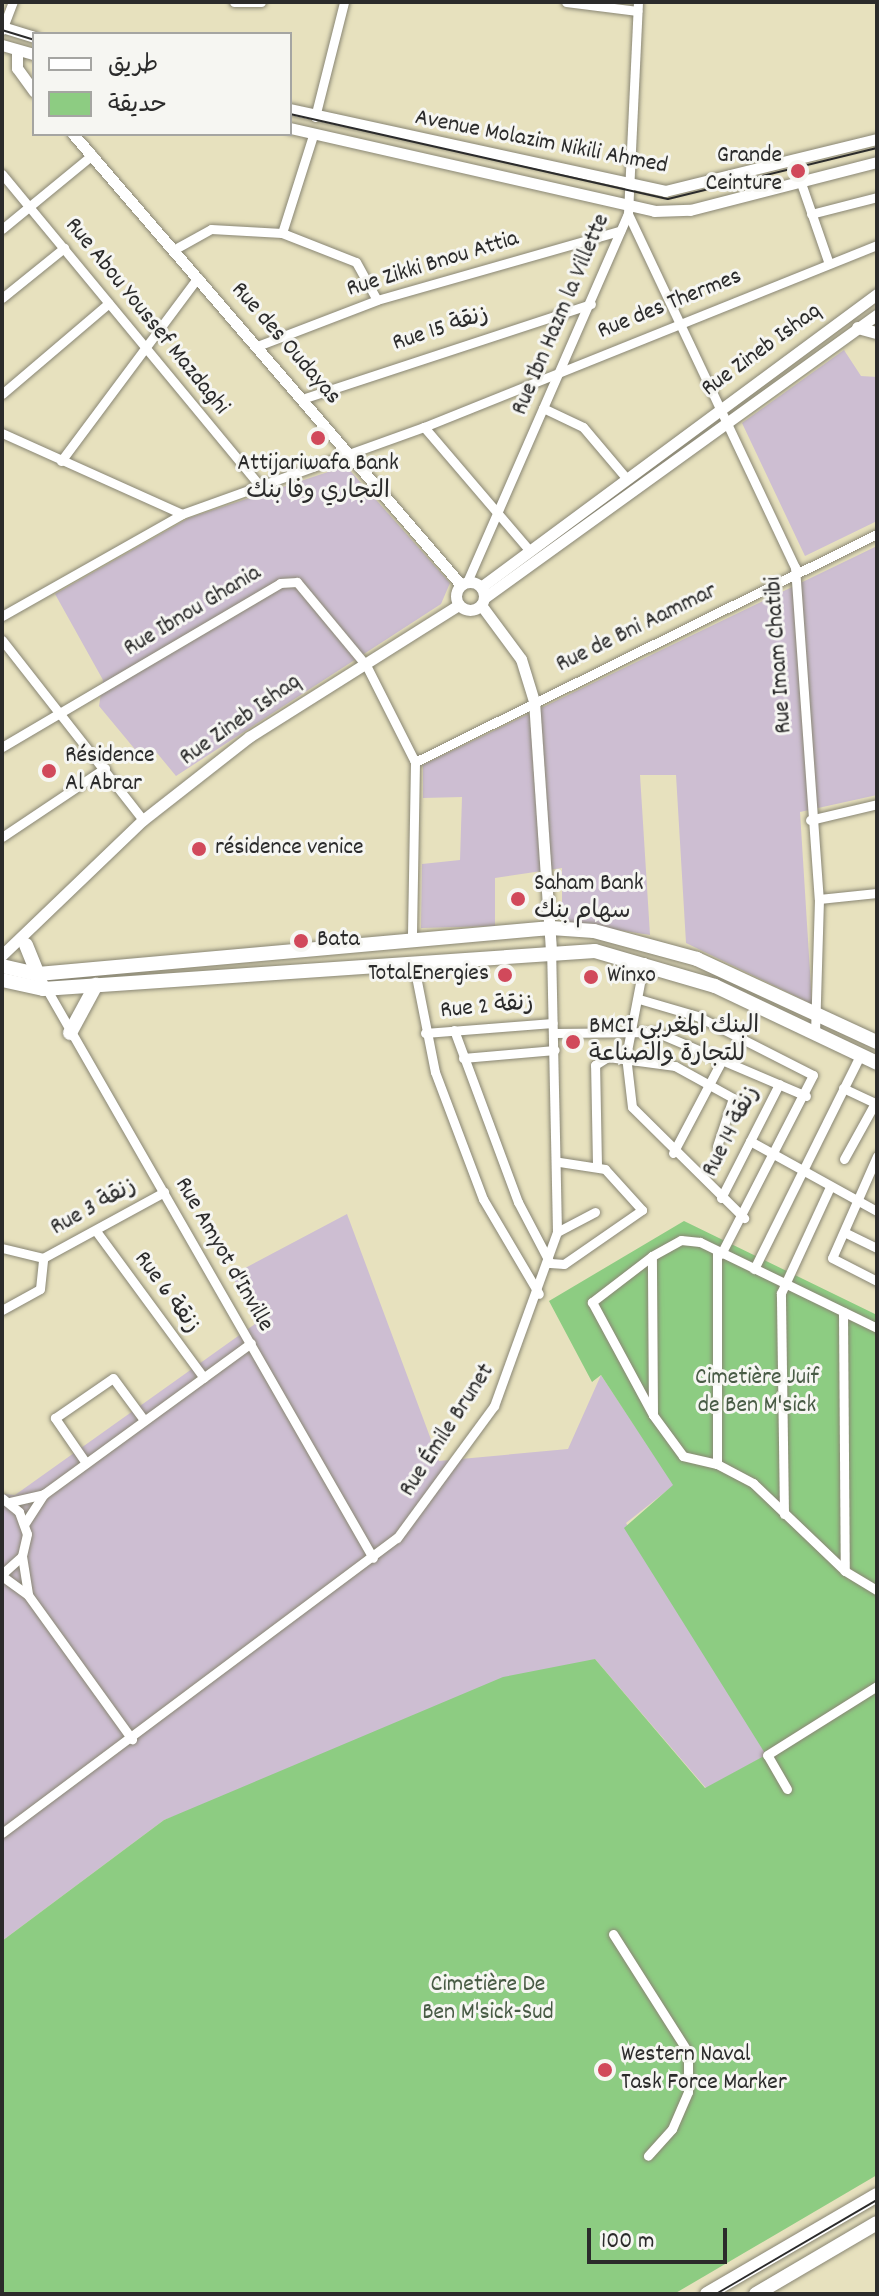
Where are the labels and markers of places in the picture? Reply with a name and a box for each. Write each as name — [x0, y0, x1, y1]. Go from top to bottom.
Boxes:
place label: Grande Ceinture — [705, 143, 782, 199]
marker: Grande Ceinture — [789, 162, 807, 180]
marker: Attijariwafa Bank التجاري وفا بنك — [309, 429, 327, 447]
place label: Attijariwafa Bank التجاري وفا بنك — [237, 451, 399, 507]
place label: Résidence Al Abrar — [65, 743, 155, 799]
marker: Résidence Al Abrar — [40, 762, 58, 780]
place label: résidence venice — [215, 835, 364, 863]
marker: résidence venice — [190, 840, 208, 858]
place label: Saham Bank سهام بنك — [534, 871, 644, 927]
marker: Saham Bank سهام بنك — [509, 890, 527, 908]
place label: Bata — [317, 927, 360, 955]
marker: Bata — [292, 932, 310, 950]
place label: TotalEnergies — [368, 961, 489, 989]
place label: Winxo — [607, 963, 656, 991]
marker: TotalEnergies — [496, 966, 514, 984]
marker: Winxo — [582, 968, 600, 986]
place label: BMCI البنك المغربي للتجارة والصناعة — [589, 1014, 759, 1070]
marker: BMCI البنك المغربي للتجارة والصناعة — [564, 1033, 582, 1051]
place label: Western Naval Task Force Marker — [621, 2042, 787, 2098]
marker: Western Naval Task Force Marker — [596, 2061, 614, 2079]

